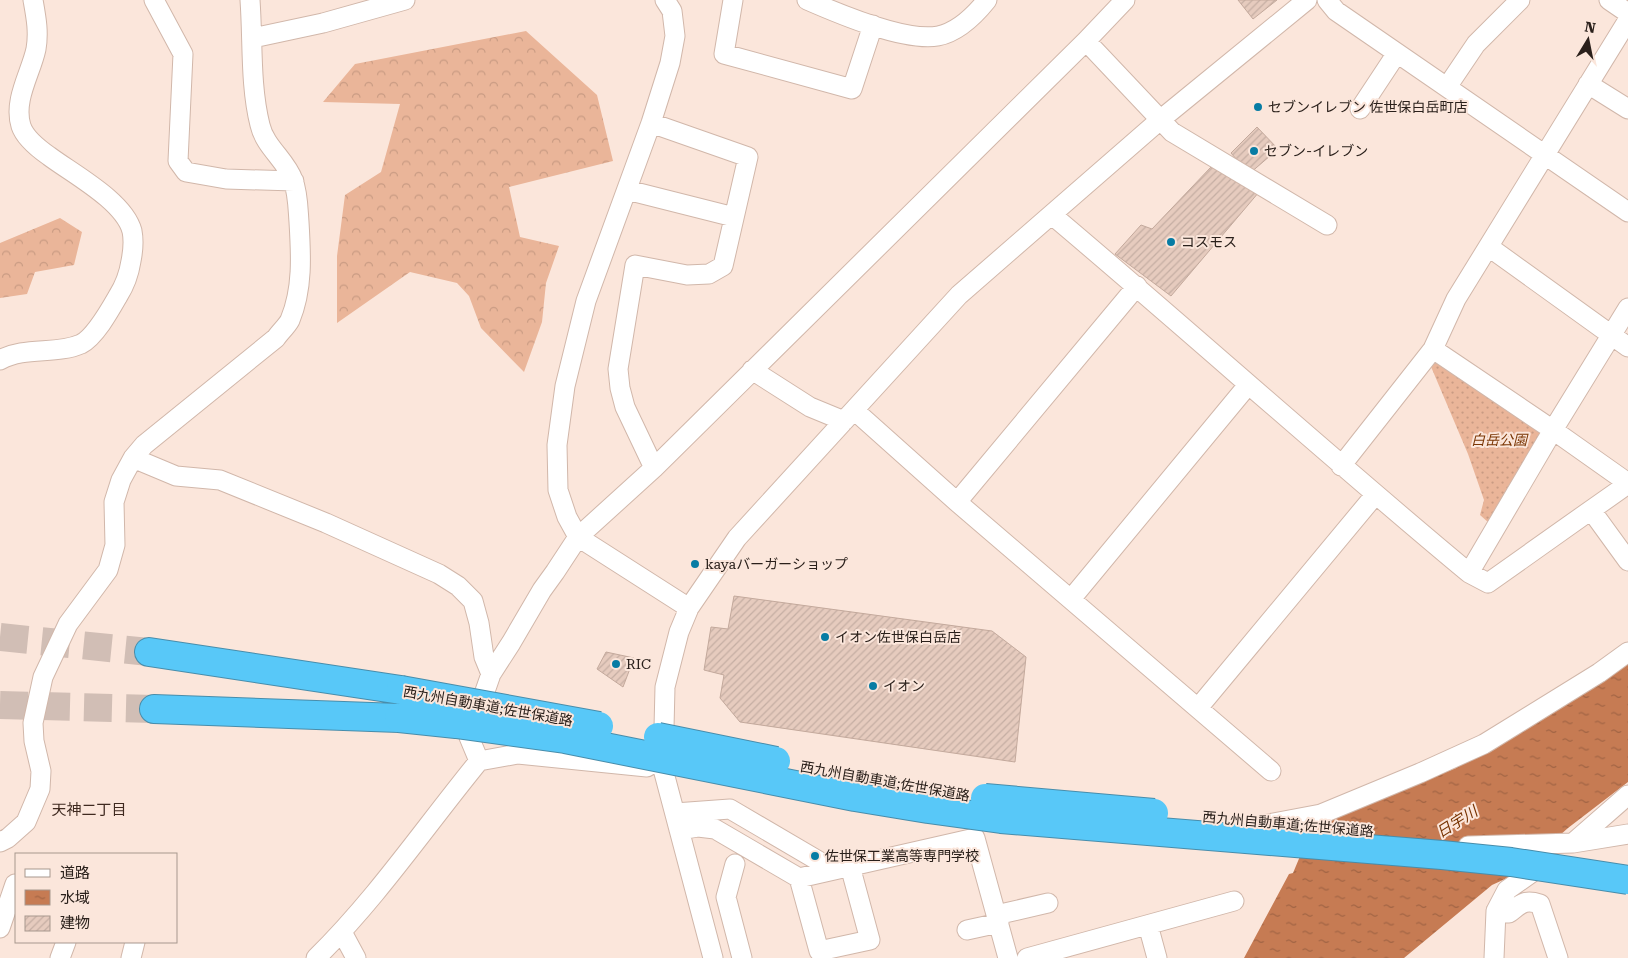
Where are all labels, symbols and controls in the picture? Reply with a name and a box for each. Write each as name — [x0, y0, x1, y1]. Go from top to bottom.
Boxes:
north arrow — [1563, 15, 1613, 65]
text: N — [1584, 18, 1597, 36]
place label: セブンイレブン 佐世保白岳町店 — [1268, 99, 1468, 115]
marker: セブンイレブン 佐世保白岳町店 — [1252, 101, 1264, 113]
place label: セブン-イレブン — [1264, 143, 1368, 159]
marker: セブン-イレブン — [1248, 145, 1260, 157]
place label: コスモス — [1181, 234, 1237, 250]
marker: コスモス — [1165, 236, 1177, 248]
park label: 白岳公園 — [1471, 432, 1529, 448]
place label: kayaバーガーショップ — [705, 556, 848, 572]
marker: kayaバーガーショップ — [689, 558, 701, 570]
place label: イオン佐世保白岳店 — [835, 629, 961, 645]
marker: イオン佐世保白岳店 — [819, 631, 831, 643]
place label: RIC — [626, 656, 651, 672]
marker: RIC — [610, 658, 622, 670]
place label: イオン — [883, 678, 925, 694]
marker: イオン — [867, 680, 879, 692]
street label: 西九州自動車道;佐世保道路 — [402, 683, 574, 729]
street label: 西九州自動車道;佐世保道路 — [799, 758, 971, 804]
district label: 天神二丁目 — [51, 801, 127, 819]
water label: 日宇川 — [1433, 801, 1483, 842]
street label: 西九州自動車道;佐世保道路 — [1202, 809, 1374, 839]
place label: 佐世保工業高等専門学校 — [825, 848, 979, 864]
marker: 佐世保工業高等専門学校 — [809, 850, 821, 862]
legend — [15, 853, 178, 943]
text: 道路 — [60, 864, 90, 882]
text: 水域 — [60, 889, 90, 907]
text: 建物 — [60, 914, 90, 932]

